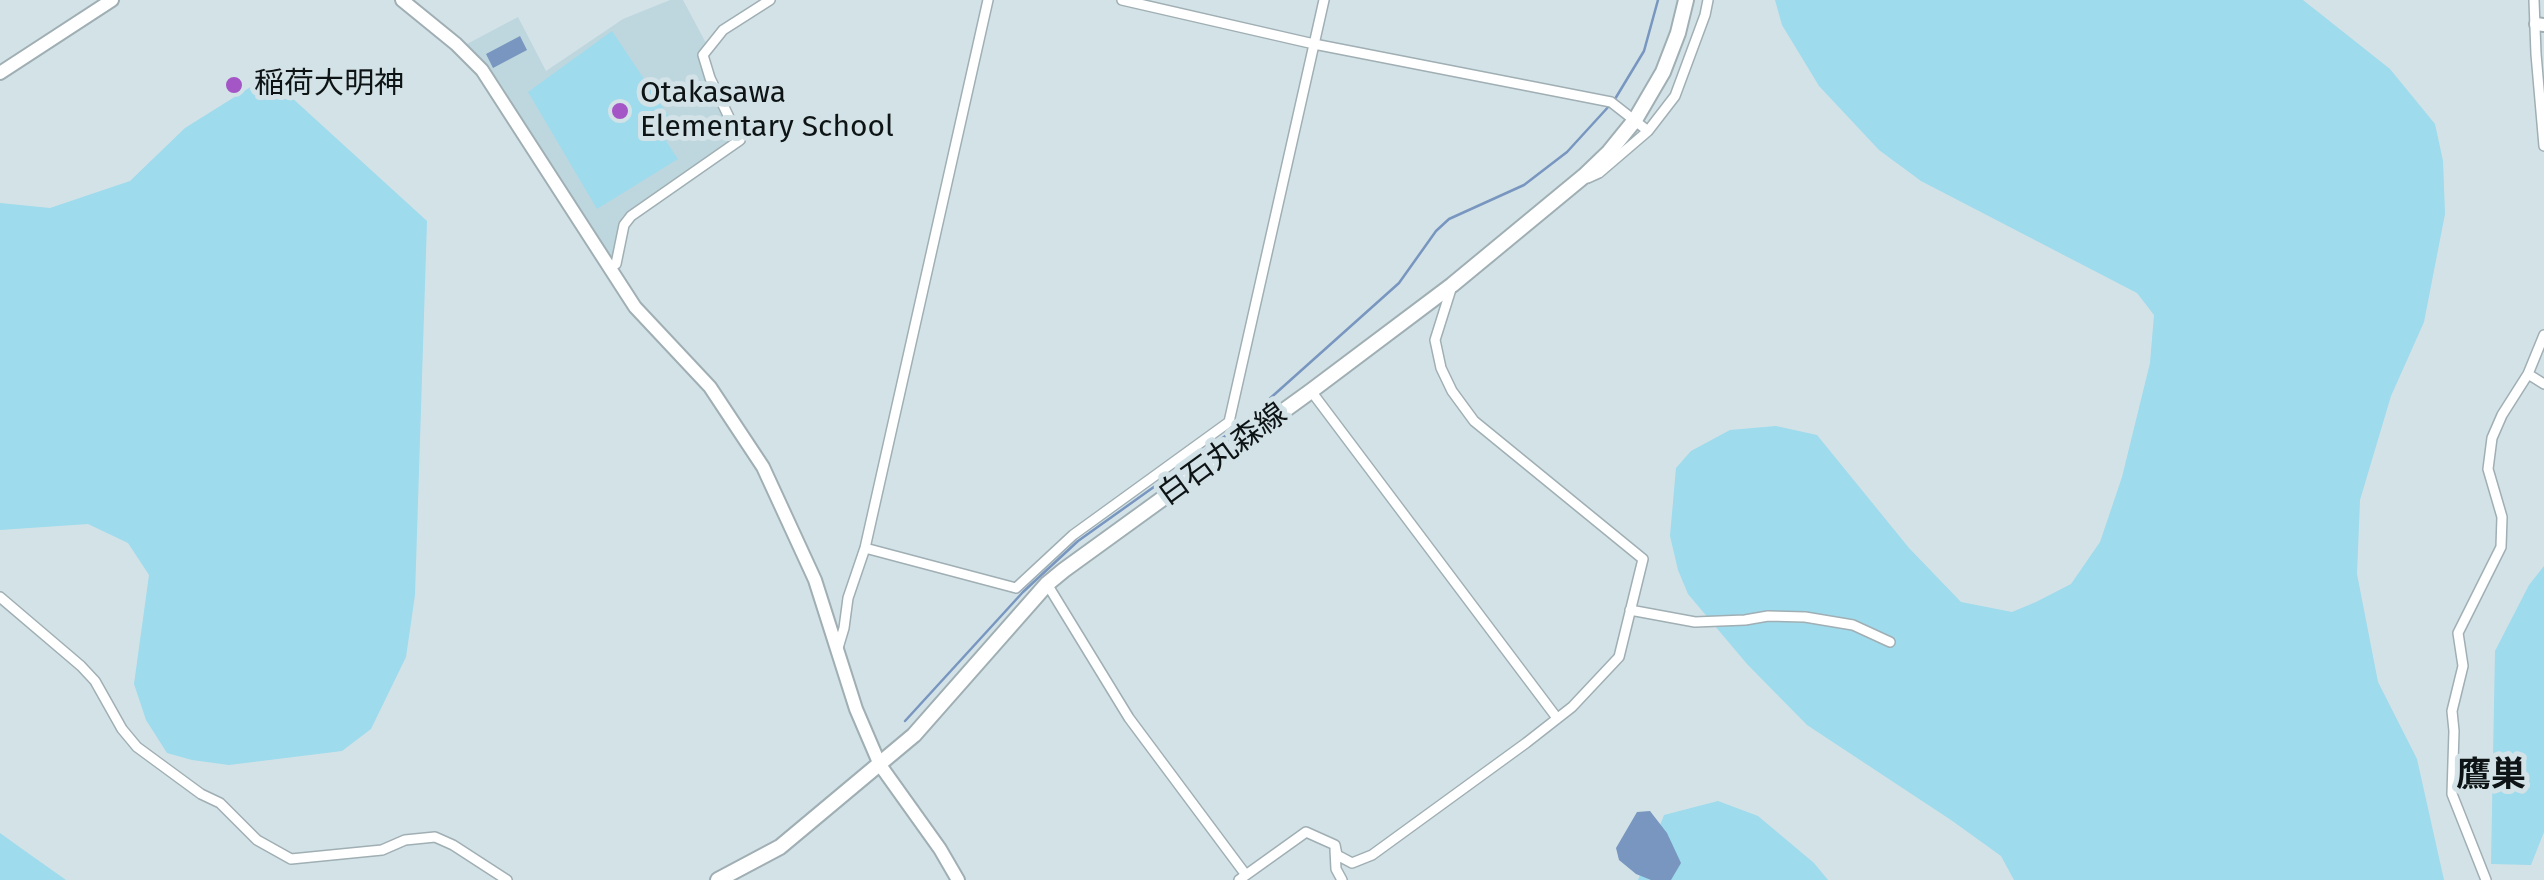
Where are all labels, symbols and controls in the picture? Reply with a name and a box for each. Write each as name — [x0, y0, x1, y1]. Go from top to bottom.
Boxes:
place label: 稲荷大明神 — [254, 67, 404, 103]
marker: 稲荷大明神 — [223, 74, 245, 96]
place label: Otakasawa Elementary School — [640, 76, 894, 146]
marker: Otakasawa Elementary School — [609, 100, 631, 122]
street label: 白石丸森線 — [1152, 396, 1294, 514]
district label: 鷹巣 — [2456, 755, 2526, 797]

